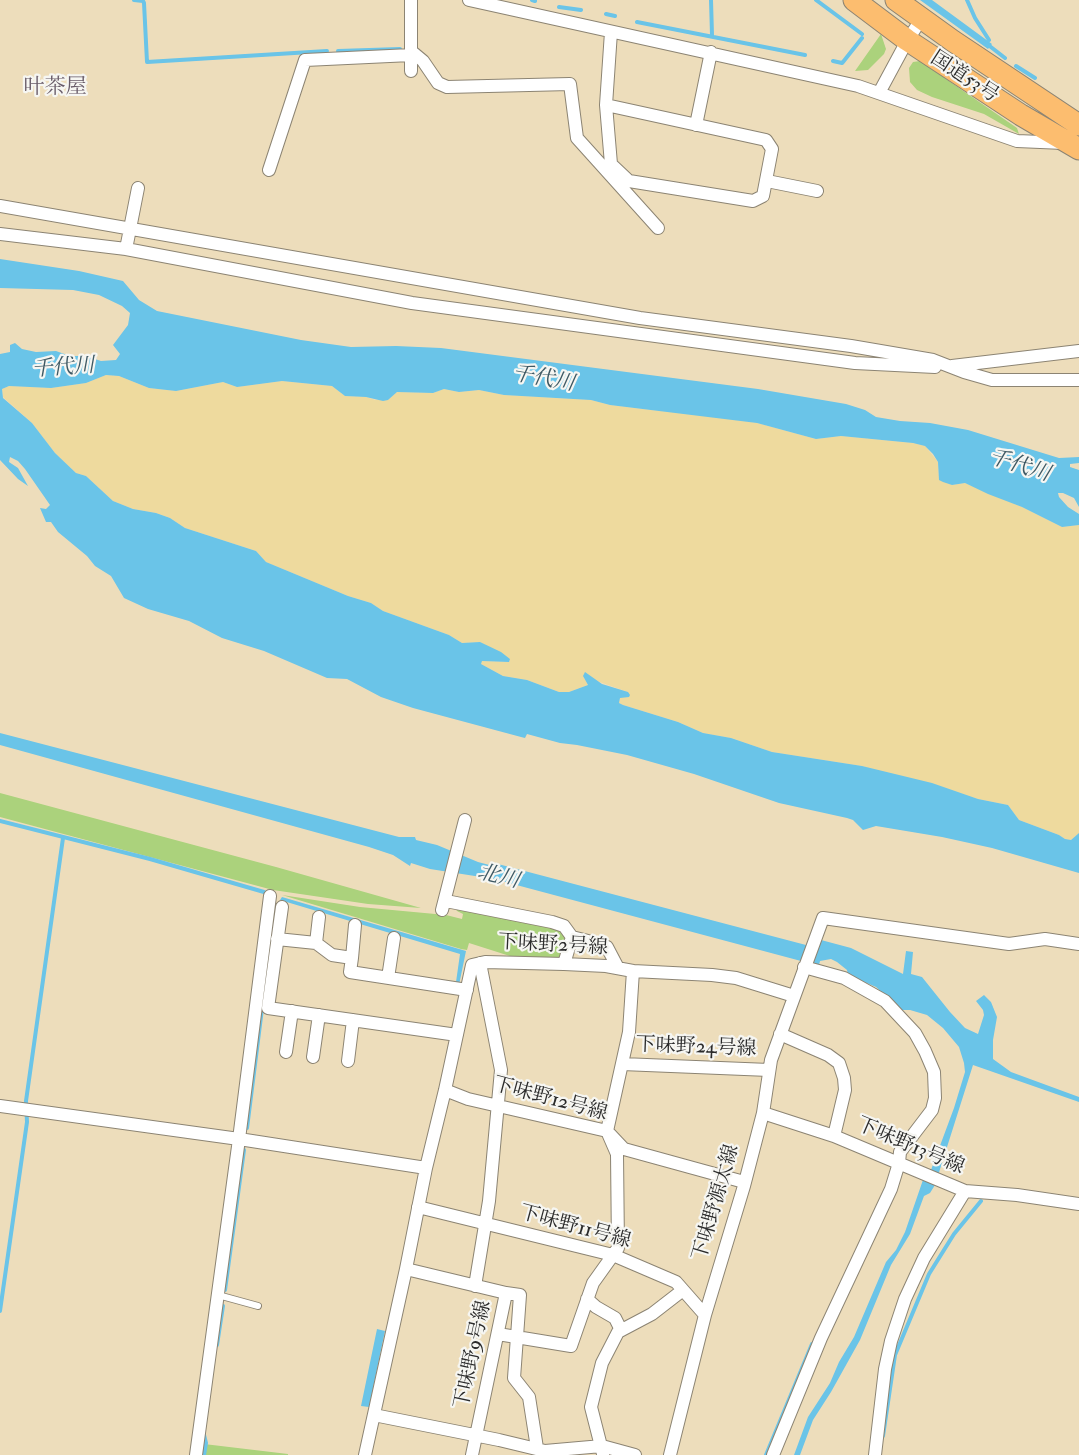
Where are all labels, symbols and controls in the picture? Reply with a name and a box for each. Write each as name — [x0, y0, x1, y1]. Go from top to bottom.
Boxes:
street label: 国道53号 — [925, 47, 1003, 109]
district label: 叶茶屋 — [24, 75, 86, 101]
water label: 千代川 — [31, 354, 95, 384]
water label: 千代川 — [510, 362, 576, 398]
water label: 千代川 — [985, 446, 1053, 488]
water label: 北川 — [475, 861, 521, 895]
street label: 下味野2号線 — [497, 931, 609, 961]
street label: 下味野24号線 — [635, 1034, 757, 1062]
street label: 下味野12号線 — [490, 1073, 610, 1127]
street label: 下味野13号線 — [852, 1114, 968, 1180]
street label: 下味野源太線 — [689, 1142, 745, 1264]
street label: 下味野11号線 — [517, 1202, 633, 1254]
street label: 下味野9号線 — [451, 1299, 497, 1411]

